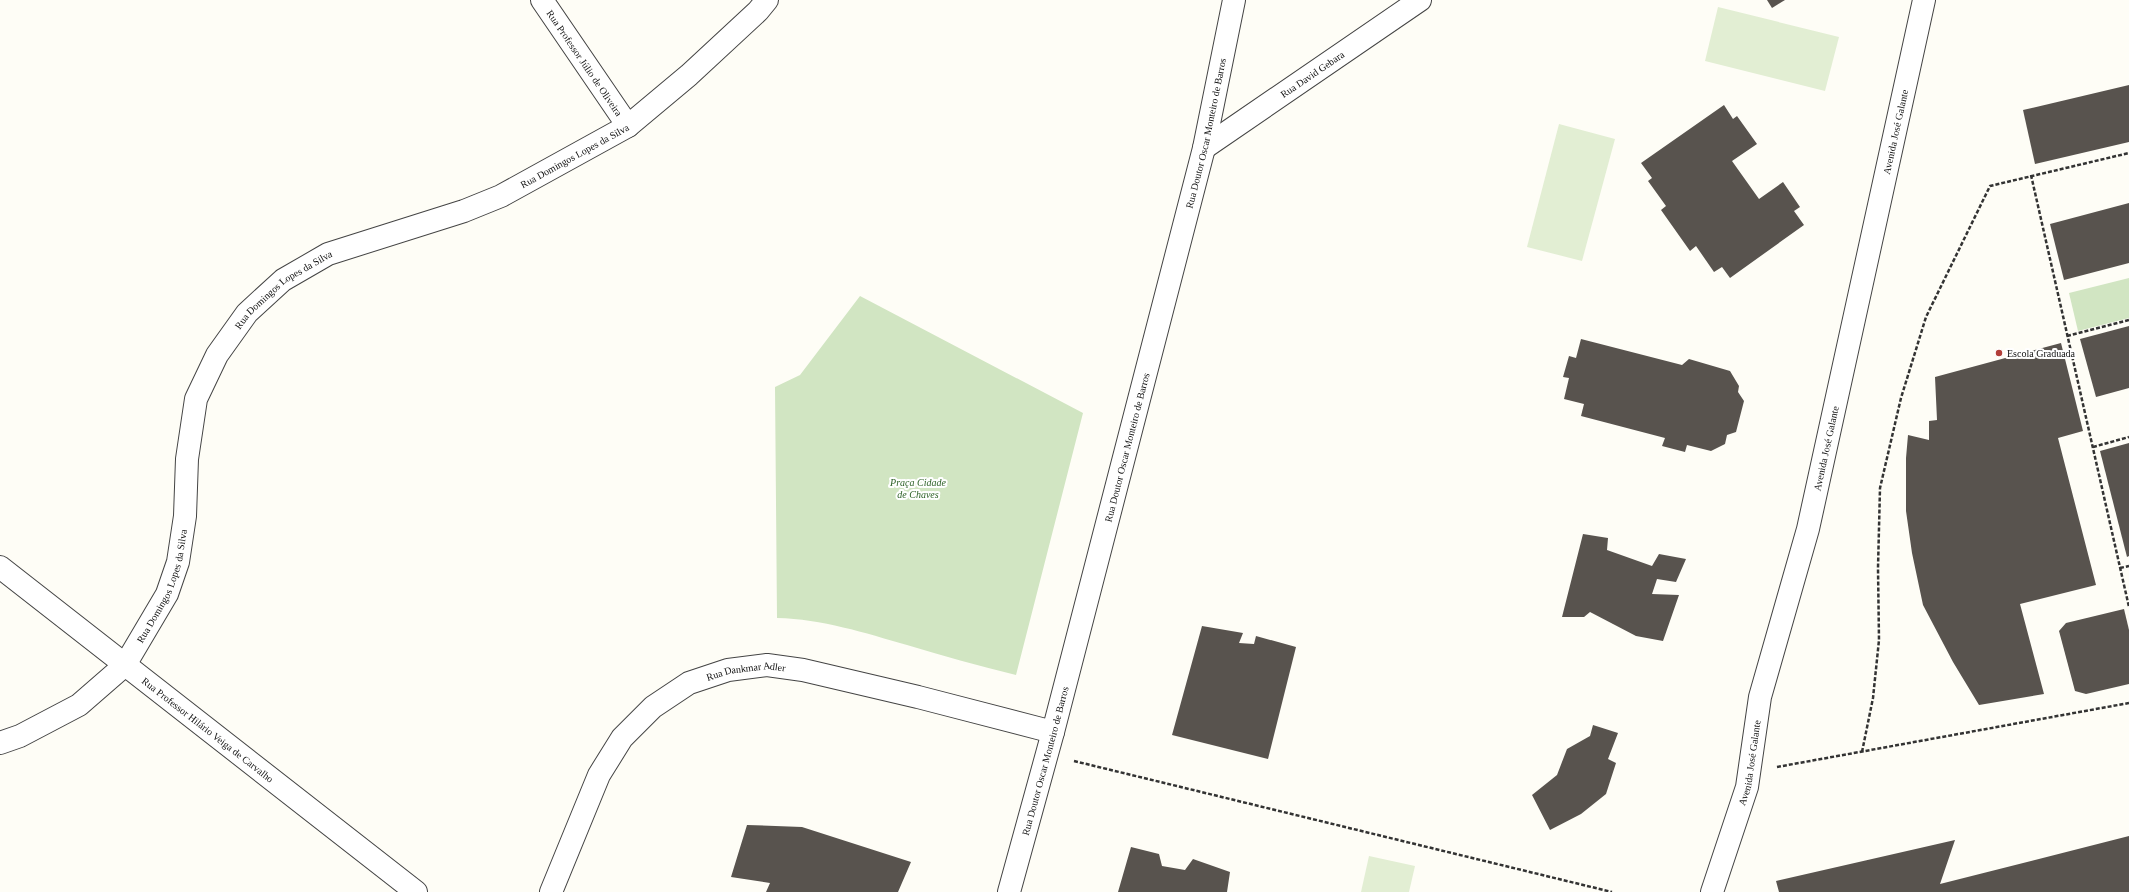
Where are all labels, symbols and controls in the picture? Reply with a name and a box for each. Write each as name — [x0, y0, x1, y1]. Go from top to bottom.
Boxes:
street label: Rua Professor Júlio de Oliveira — [544, 8, 625, 119]
street label: Rua David Gebara — [1278, 48, 1347, 100]
street label: Rua Doutor Oscar Monteiro de Barros — [1184, 57, 1228, 210]
street label: Avenida José Galante — [1881, 88, 1910, 175]
street label: Rua Domingos Lopes da Silva — [518, 121, 631, 190]
street label: Rua Domingos Lopes da Silva — [233, 248, 334, 331]
marker: Escola Graduada — [1994, 348, 2004, 358]
place label: Escola Graduada — [2007, 348, 2076, 359]
street label: Rua Doutor Oscar Monteiro de Barros — [1103, 372, 1152, 523]
street label: Avenida José Galante — [1812, 404, 1841, 492]
park label: Praça Cidade de Chaves — [889, 477, 946, 500]
street label: Rua Domingos Lopes da Silva — [134, 528, 189, 645]
street label: Rua Dankmar Adler — [705, 660, 787, 683]
street label: Rua Professor Hilário Veiga de Carvalho — [140, 675, 276, 785]
street label: Rua Doutor Oscar Monteiro de Barros — [1020, 685, 1071, 837]
street label: Avenida José Galante — [1736, 719, 1763, 807]

